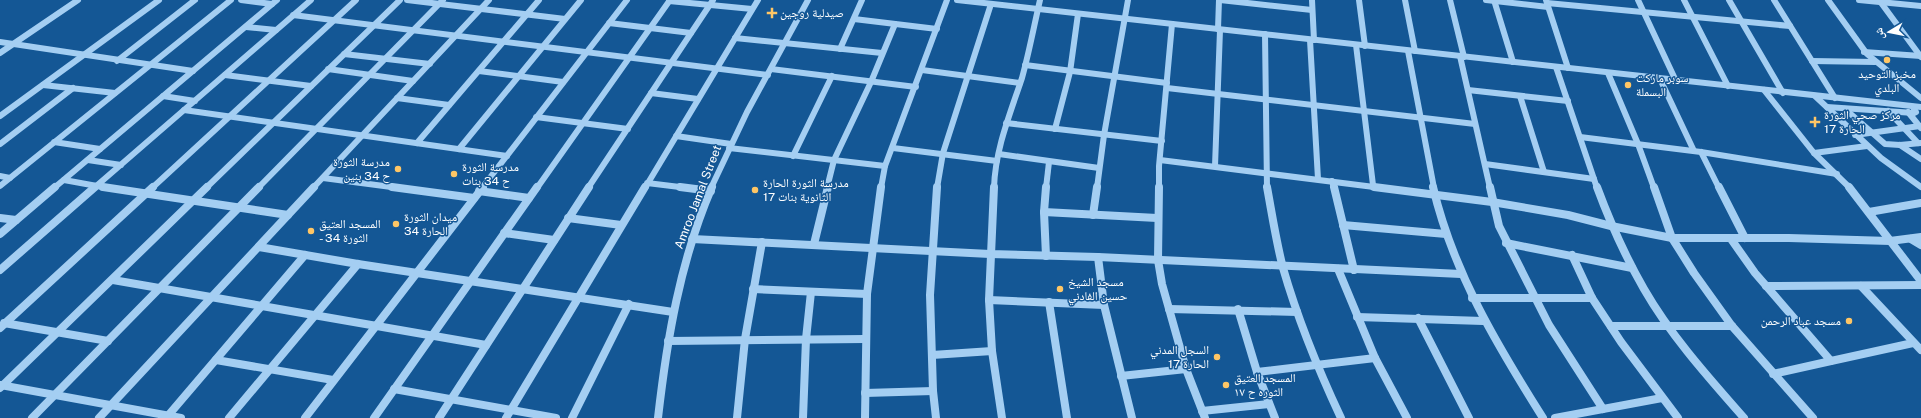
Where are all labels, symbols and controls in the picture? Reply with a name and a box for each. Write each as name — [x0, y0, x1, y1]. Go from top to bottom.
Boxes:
place label: صيدلية روجين — [780, 6, 844, 20]
marker: صيدلية روجين — [767, 8, 777, 18]
north arrow — [1869, 12, 1909, 52]
text: ش — [1872, 26, 1888, 41]
marker: مخبز التوحيد البلدي — [1882, 55, 1892, 65]
place label: مخبز التوحيد البلدي — [1858, 67, 1916, 98]
place label: سوبر ماركت البسملة — [1636, 71, 1689, 99]
marker: سوبر ماركت البسملة — [1623, 80, 1633, 90]
place label: مركز صحي الثورة الحارة 17 — [1824, 108, 1901, 136]
marker: مركز صحي الثورة الحارة 17 — [1809, 116, 1821, 128]
street label: Amroo Jamal Street — [672, 143, 724, 251]
place label: مدرسة الثورة ح 34 بنين — [333, 155, 390, 183]
place label: مدرسة الثورة ح 34 بنات — [462, 160, 519, 188]
marker: مدرسة الثورة ح 34 بنين — [393, 164, 403, 174]
marker: مدرسة الثورة ح 34 بنات — [449, 169, 459, 179]
place label: مدرسة الثورة الحارة 17 الثانوية بنات — [763, 176, 849, 204]
marker: مدرسة الثورة الحارة 17 الثانوية بنات — [750, 185, 760, 195]
place label: ميدان الثورة الحارة 34 — [404, 210, 457, 238]
place label: المسجد العتيق - الثورة 34 — [319, 217, 381, 245]
marker: ميدان الثورة الحارة 34 — [391, 219, 401, 229]
marker: المسجد العتيق - الثورة 34 — [306, 226, 316, 236]
place label: مسجد الشيخ حسين الفادني — [1068, 275, 1128, 306]
marker: مسجد الشيخ حسين الفادني — [1055, 284, 1065, 294]
place label: مسجد عباد الرحمن — [1761, 314, 1841, 328]
marker: مسجد عباد الرحمن — [1844, 316, 1854, 326]
place label: السجل المدني الحارة 17 — [1150, 343, 1209, 371]
marker: السجل المدني الحارة 17 — [1212, 352, 1222, 362]
place label: المسجد العتيق الثوره ح ١٧ — [1234, 371, 1296, 399]
marker: المسجد العتيق الثوره ح ١٧ — [1221, 380, 1231, 390]

